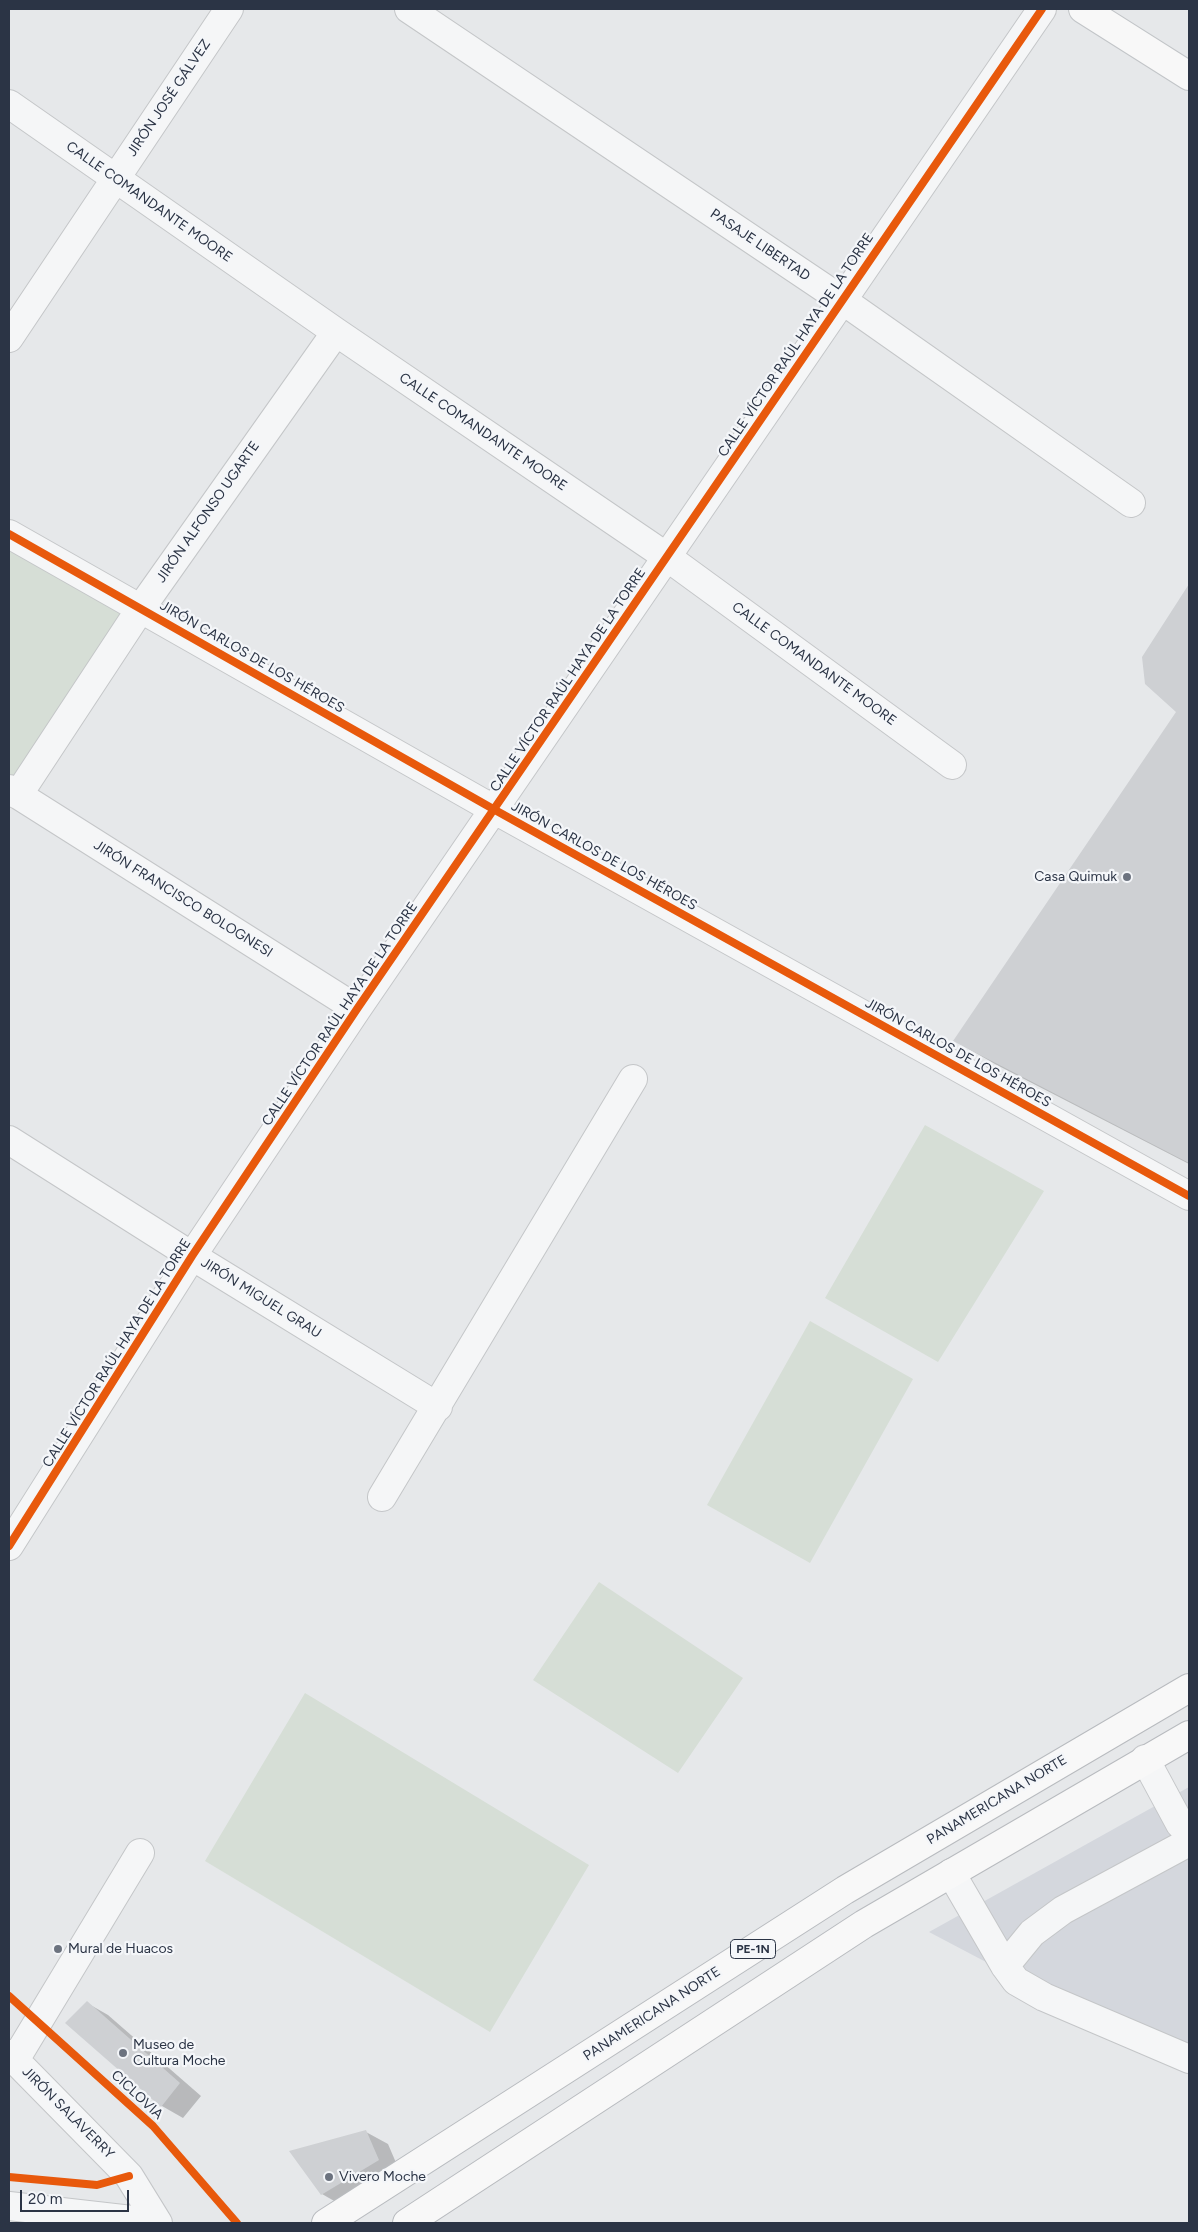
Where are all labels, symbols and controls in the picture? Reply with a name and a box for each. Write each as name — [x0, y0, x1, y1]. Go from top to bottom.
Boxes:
street label: JIRÓN JOSÉ GÁLVEZ — [124, 36, 214, 160]
street label: CALLE COMANDANTE MOORE — [63, 138, 235, 266]
street label: PASAJE LIBERTAD — [707, 205, 813, 285]
street label: CALLE VÍCTOR RAÚL HAYA DE LA TORRE — [715, 230, 877, 460]
street label: CALLE COMANDANTE MOORE — [396, 369, 570, 495]
street label: JIRÓN ALFONSO UGARTE — [153, 438, 263, 586]
street label: CALLE VÍCTOR RAÚL HAYA DE LA TORRE — [487, 565, 649, 795]
street label: JIRÓN CARLOS DE LOS HÉROES — [157, 597, 347, 717]
street label: CALLE COMANDANTE MOORE — [729, 599, 899, 729]
street label: JIRÓN CARLOS DE LOS HÉROES — [508, 798, 700, 914]
street label: JIRÓN FRANCISCO BOLOGNESI — [90, 837, 276, 961]
place label: Casa Quimuk — [1034, 869, 1117, 885]
marker: Casa Quimuk — [1121, 871, 1133, 883]
street label: CALLE VÍCTOR RAÚL HAYA DE LA TORRE — [259, 899, 421, 1129]
street label: JIRÓN CARLOS DE LOS HÉROES — [862, 995, 1054, 1111]
street label: CALLE VÍCTOR RAÚL HAYA DE LA TORRE — [39, 1236, 195, 1470]
street label: JIRÓN MIGUEL GRAU — [198, 1254, 324, 1342]
street label: PANAMERICANA NORTE — [924, 1752, 1070, 1848]
road number: PE-1N — [730, 1940, 776, 1958]
place label: Mural de Huacos — [68, 1941, 173, 1957]
marker: Mural de Huacos — [52, 1943, 64, 1955]
street label: PANAMERICANA NORTE — [580, 1963, 724, 2065]
place label: Museo de Cultura Moche — [133, 2037, 225, 2070]
marker: Museo de Cultura Moche — [117, 2047, 129, 2059]
street label: JIRÓN SALAVERRY — [19, 2064, 117, 2162]
street label: CICLOVIA — [108, 2067, 166, 2123]
place label: Vivero Moche — [339, 2169, 426, 2185]
marker: Vivero Moche — [323, 2171, 335, 2183]
scale bar — [22, 2180, 131, 2212]
text: 20 m — [28, 2190, 62, 2208]

